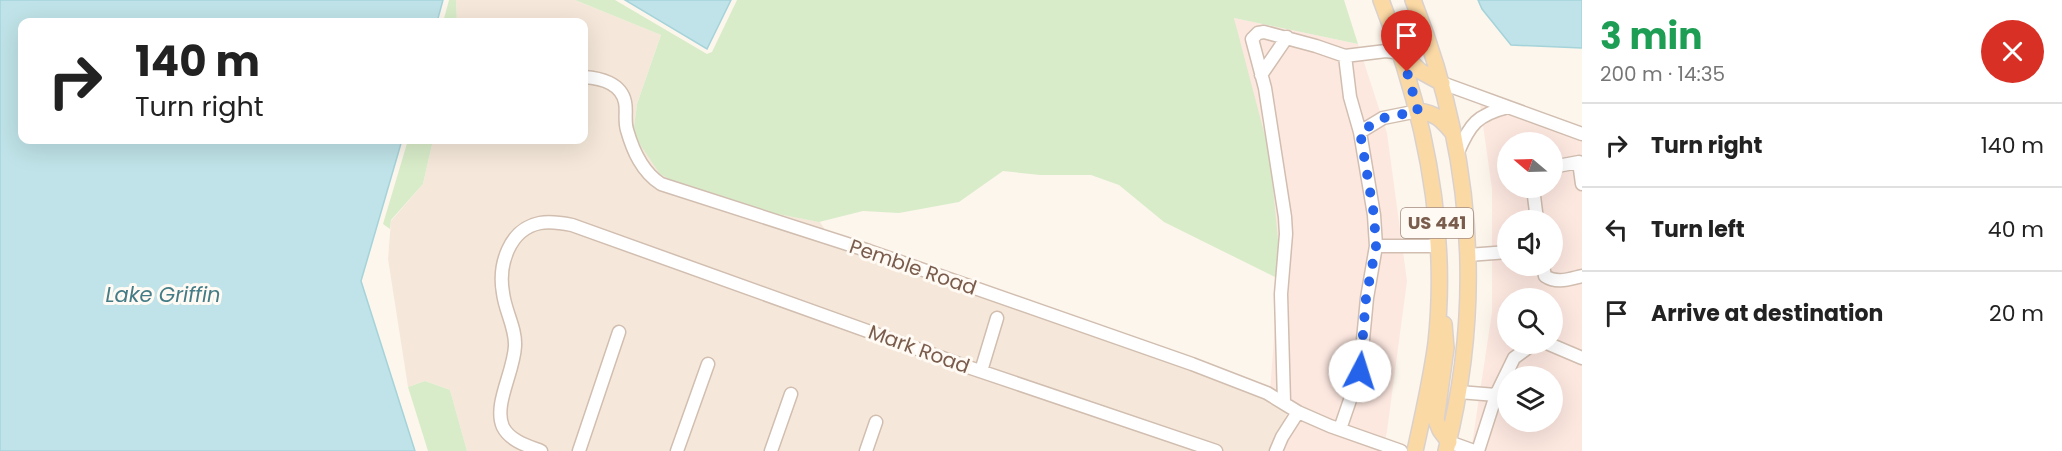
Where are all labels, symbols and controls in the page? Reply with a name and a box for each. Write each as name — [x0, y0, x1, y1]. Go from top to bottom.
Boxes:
pin — [1381, 10, 1432, 72]
text: 3 min — [1600, 11, 1702, 62]
icon: arrive — [1390, 19, 1423, 52]
button: close — [1981, 20, 2044, 83]
text: 140 m — [135, 32, 260, 91]
icon: right — [36, 42, 114, 120]
text: 200 m · 14:35 — [1600, 60, 1725, 88]
text: Turn right — [135, 88, 264, 125]
icon: right — [1600, 129, 1633, 162]
text: Turn right — [1651, 130, 1762, 161]
text: 140 m — [1981, 130, 2044, 161]
north arrow — [1497, 132, 1563, 198]
map controls — [1497, 132, 1563, 432]
road number: US 441 — [1401, 208, 1473, 238]
button: sound — [1497, 210, 1563, 276]
icon: left — [1600, 213, 1633, 246]
text: Turn left — [1651, 214, 1745, 245]
text: 40 m — [1988, 214, 2044, 245]
street label: Pemble Road — [846, 232, 980, 302]
water label: Lake Griffin — [105, 280, 221, 309]
button: search — [1497, 288, 1563, 354]
icon: arrive — [1600, 297, 1633, 330]
text: Arrive at destination — [1651, 298, 1883, 329]
text: 20 m — [1989, 298, 2044, 329]
street label: Mark Road — [864, 318, 974, 380]
position arrow — [1328, 339, 1392, 403]
button: layers — [1497, 366, 1563, 432]

